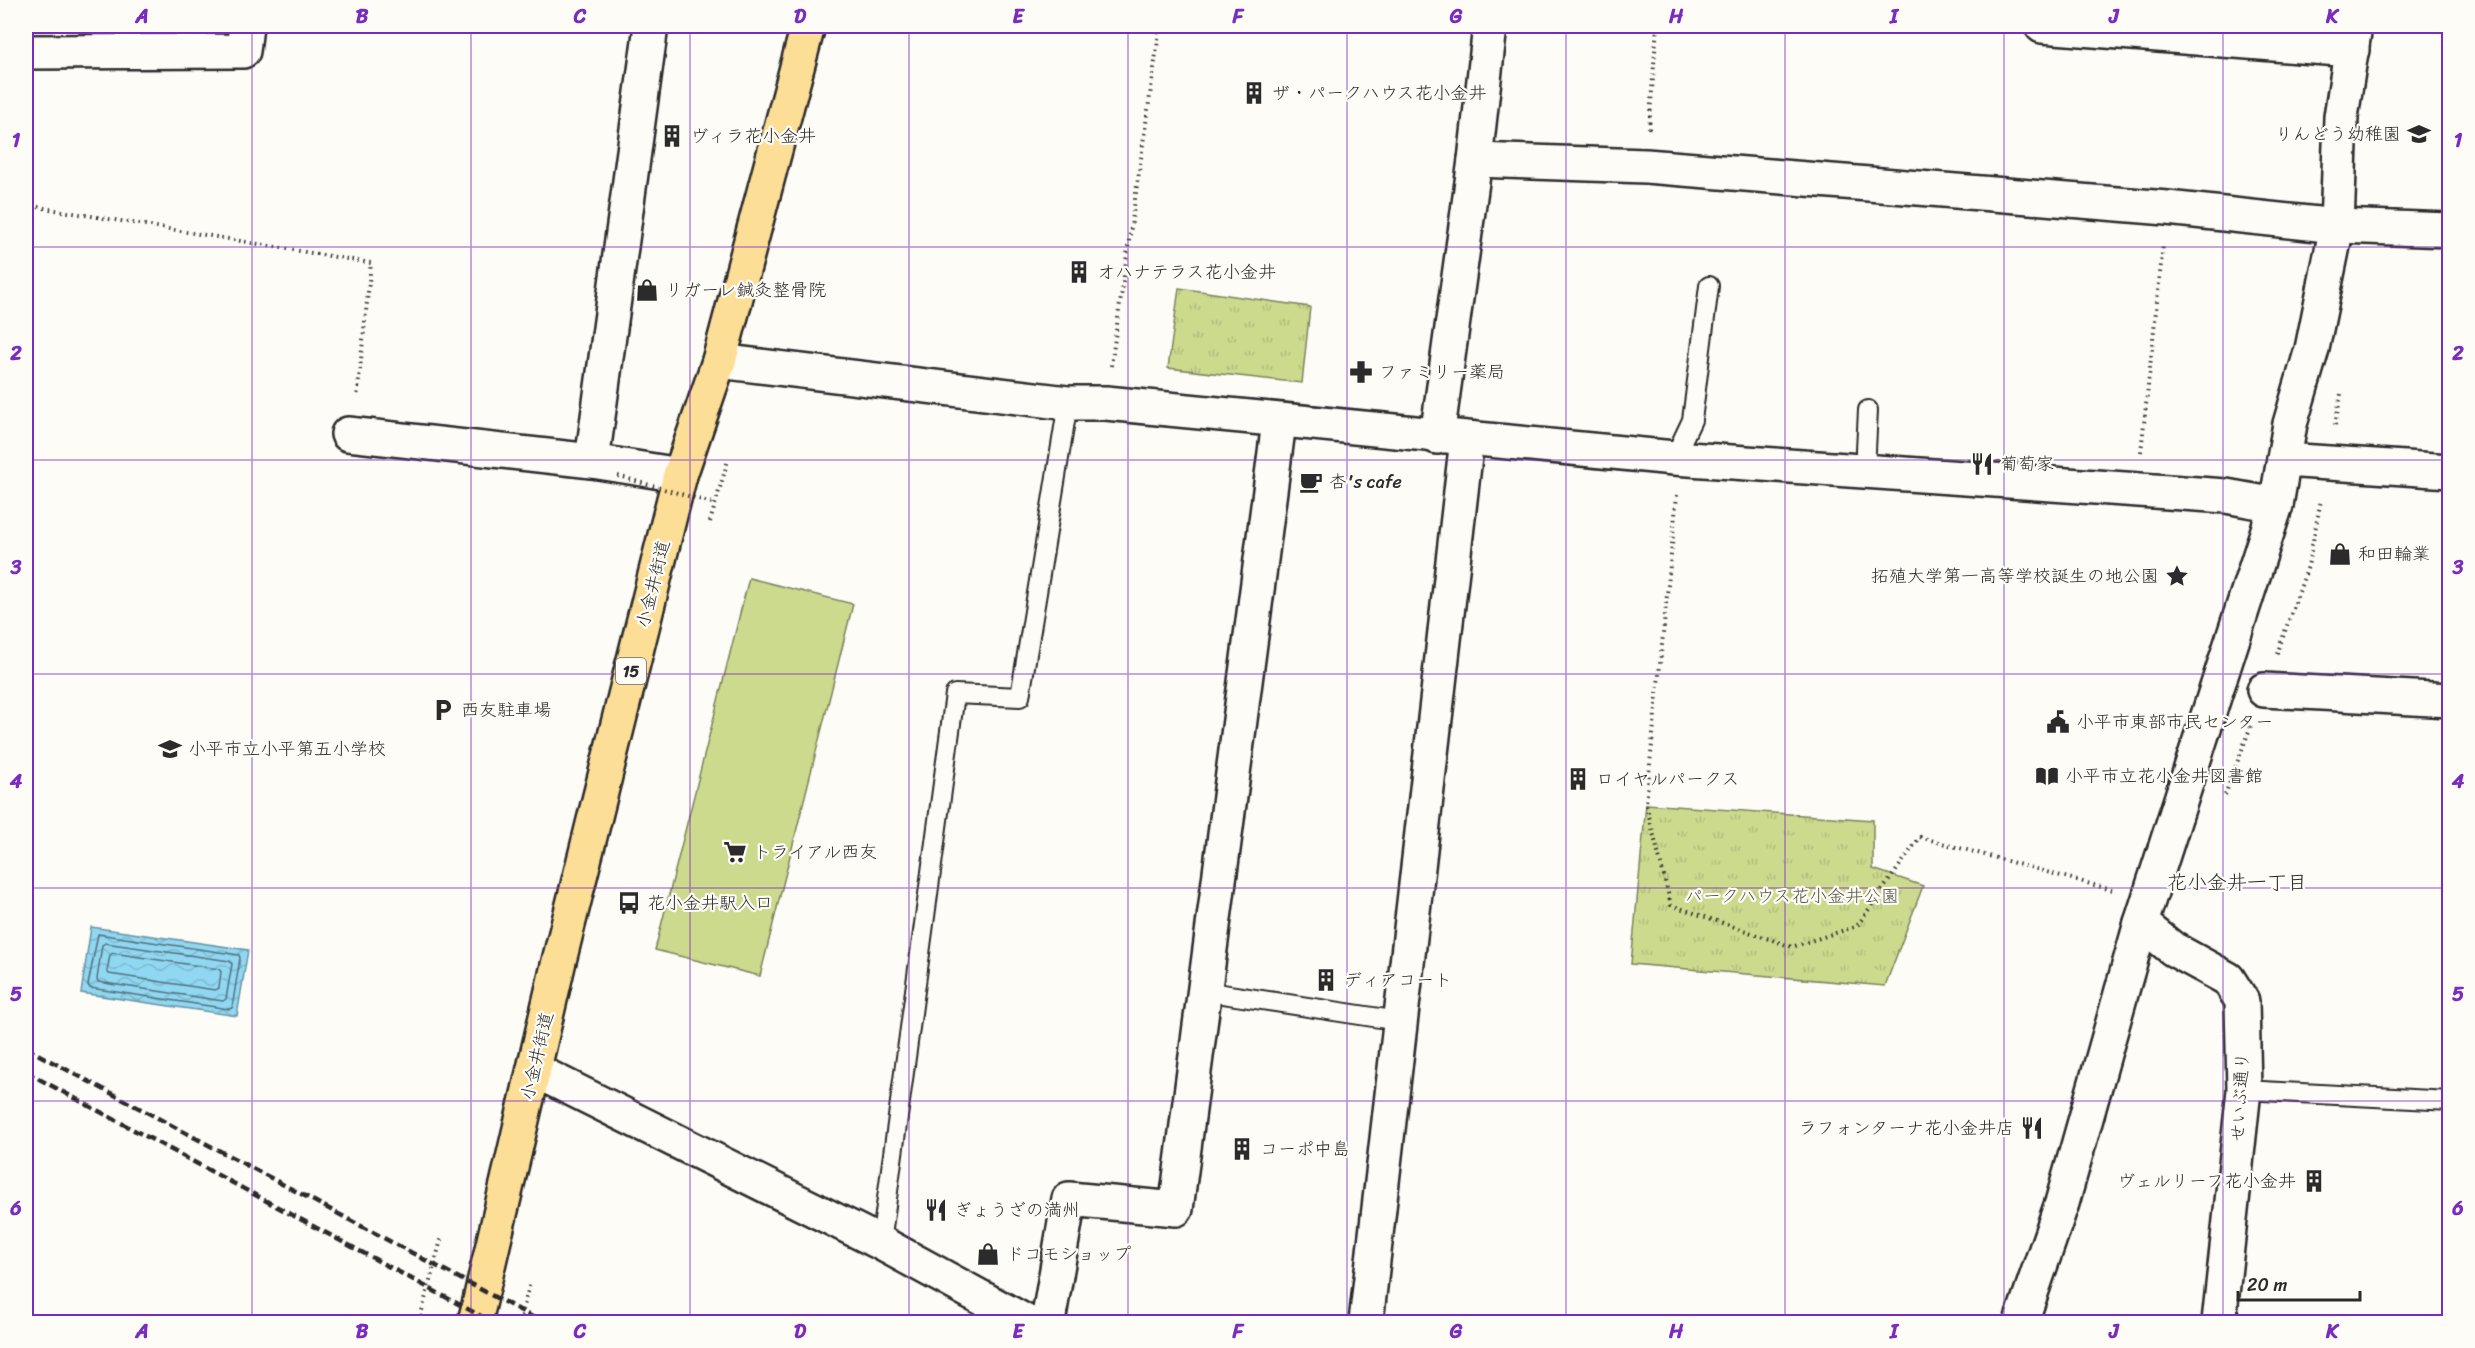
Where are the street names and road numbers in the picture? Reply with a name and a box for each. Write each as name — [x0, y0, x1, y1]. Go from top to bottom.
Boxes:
street label: 小金井街道 — [627, 536, 679, 632]
road number: 15 — [616, 658, 646, 684]
street label: 小金井街道 — [511, 1009, 563, 1103]
street label: せいぶ通り — [2222, 1051, 2258, 1143]

